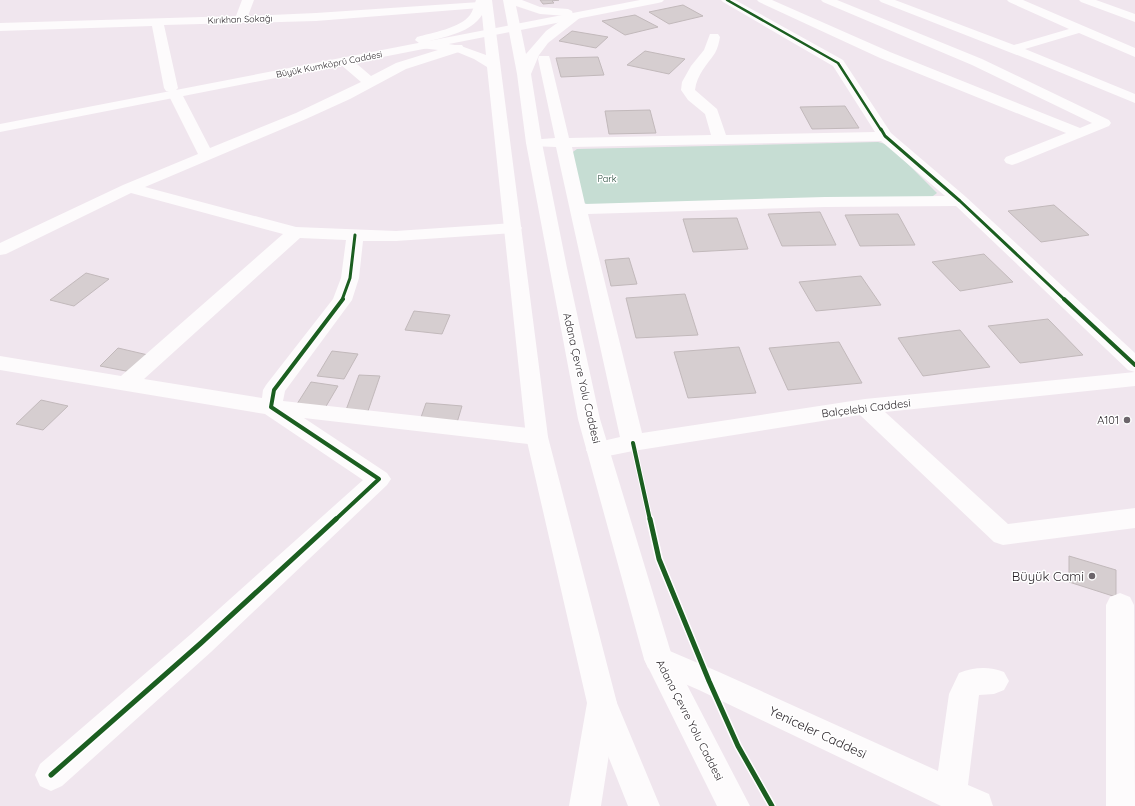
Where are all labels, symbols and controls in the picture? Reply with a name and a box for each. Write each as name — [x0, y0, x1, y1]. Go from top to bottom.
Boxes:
street label: Kırıkhan Sokağı — [207, 12, 273, 26]
street label: Büyük Kumköprü Caddesi — [275, 48, 383, 80]
park label: Park — [597, 173, 617, 184]
street label: Adana Çevre Yolu Caddesi — [560, 311, 604, 445]
street label: Balçelebi Caddesi — [821, 396, 911, 420]
place label: A101 — [1097, 413, 1119, 427]
marker: A101 — [1122, 415, 1132, 425]
place label: Büyük Cami — [1012, 568, 1084, 584]
marker: Büyük Cami — [1087, 571, 1097, 581]
street label: Adana Çevre Yolu Caddesi — [653, 657, 727, 783]
street label: Yeniceler Caddesi — [767, 702, 869, 762]

